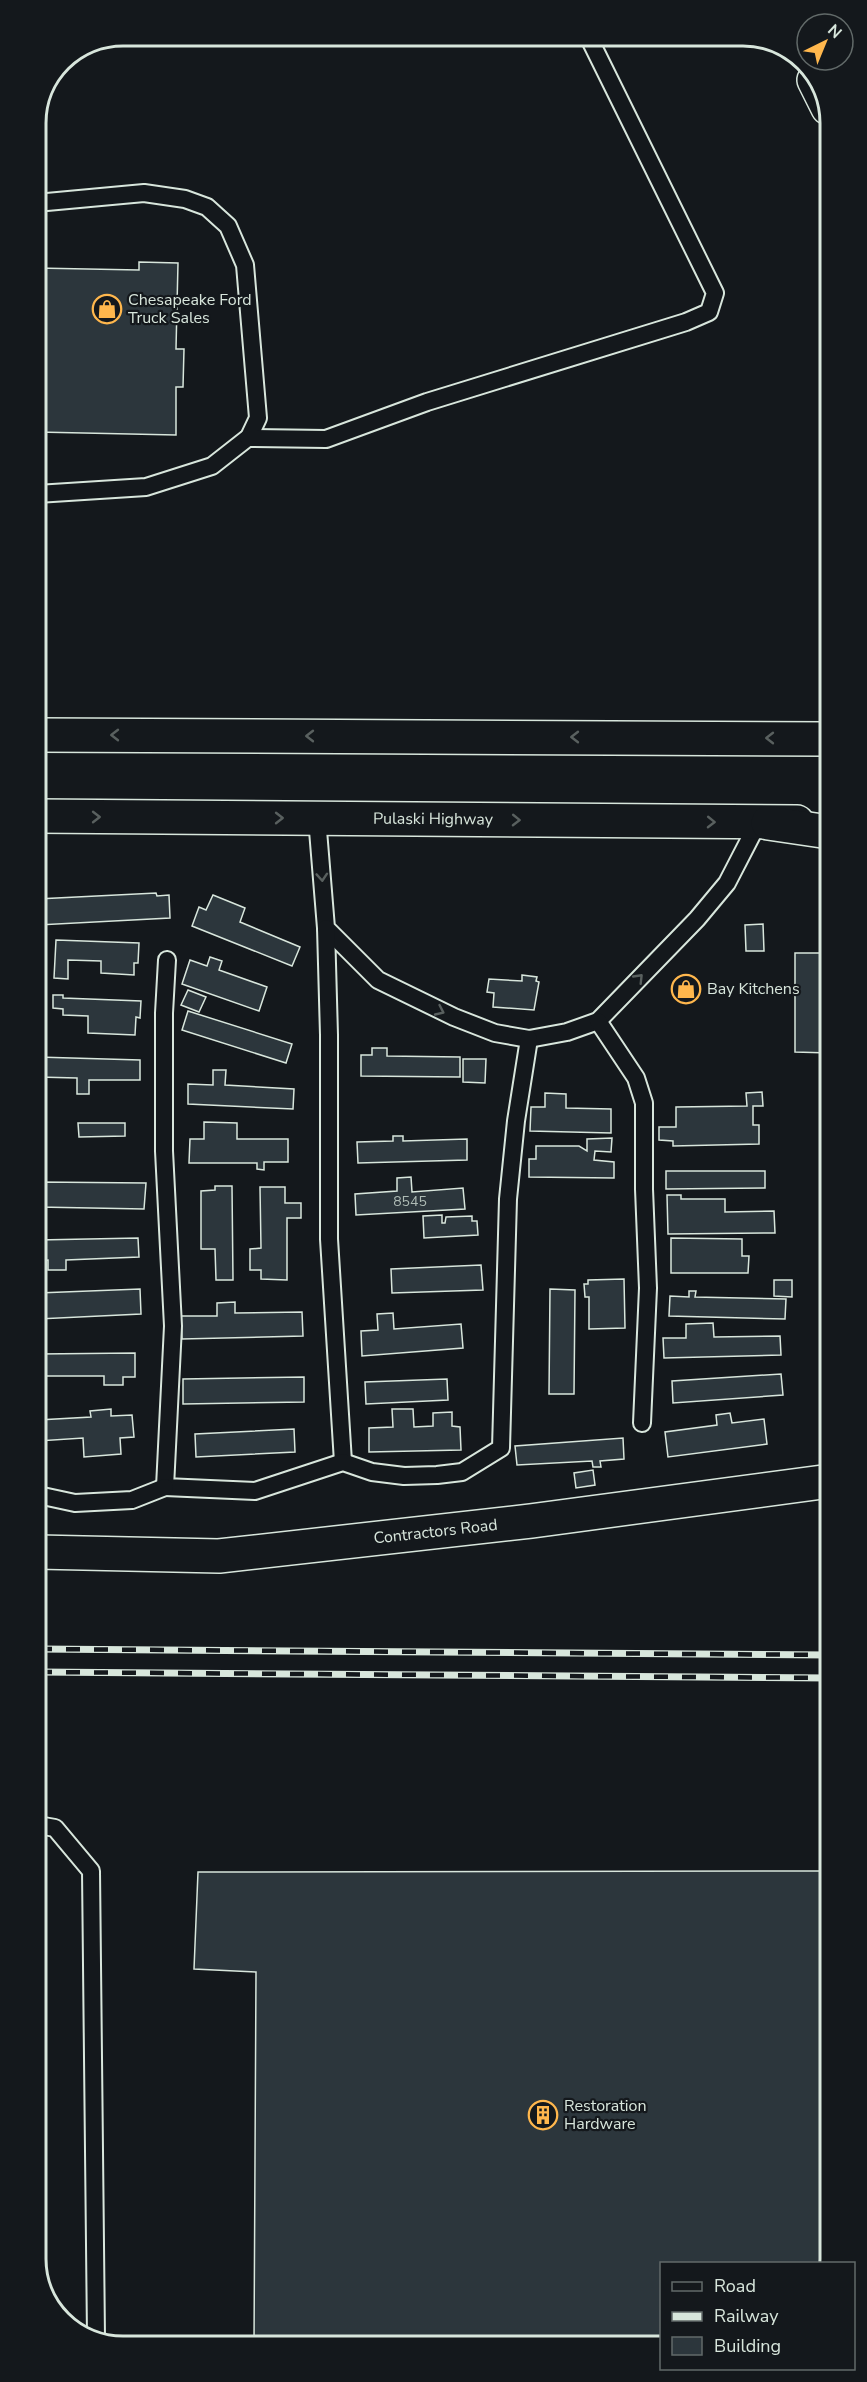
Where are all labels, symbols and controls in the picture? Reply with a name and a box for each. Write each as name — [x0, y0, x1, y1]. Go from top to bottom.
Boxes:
north arrow — [795, 12, 855, 72]
text: N — [823, 20, 846, 44]
place label: Chesapeake Ford Truck Sales — [128, 289, 252, 329]
shop icon: Chesapeake Ford Truck Sales — [91, 293, 123, 325]
one-way arrow — [111, 729, 120, 741]
one-way arrow — [306, 730, 315, 742]
one-way arrow — [571, 731, 580, 744]
one-way arrow — [766, 732, 775, 744]
street label: Pulaski Highway — [373, 808, 494, 831]
one-way arrow — [91, 811, 100, 823]
one-way arrow — [275, 812, 284, 824]
one-way arrow — [512, 814, 521, 826]
one-way arrow — [707, 816, 716, 828]
one-way arrow — [315, 872, 328, 881]
shop icon: Bay Kitchens — [670, 973, 702, 1005]
one-way arrow — [632, 975, 643, 985]
place label: Bay Kitchens — [707, 978, 800, 1000]
one-way arrow — [434, 1004, 445, 1016]
house number: 8545 — [393, 1192, 427, 1211]
street label: Contractors Road — [372, 1514, 499, 1550]
place label: Restoration Hardware — [564, 2095, 647, 2135]
building icon: Restoration Hardware — [527, 2099, 559, 2131]
legend — [660, 2262, 855, 2370]
text: Road — [714, 2274, 756, 2298]
text: Railway — [714, 2304, 779, 2328]
text: Building — [714, 2334, 781, 2358]

